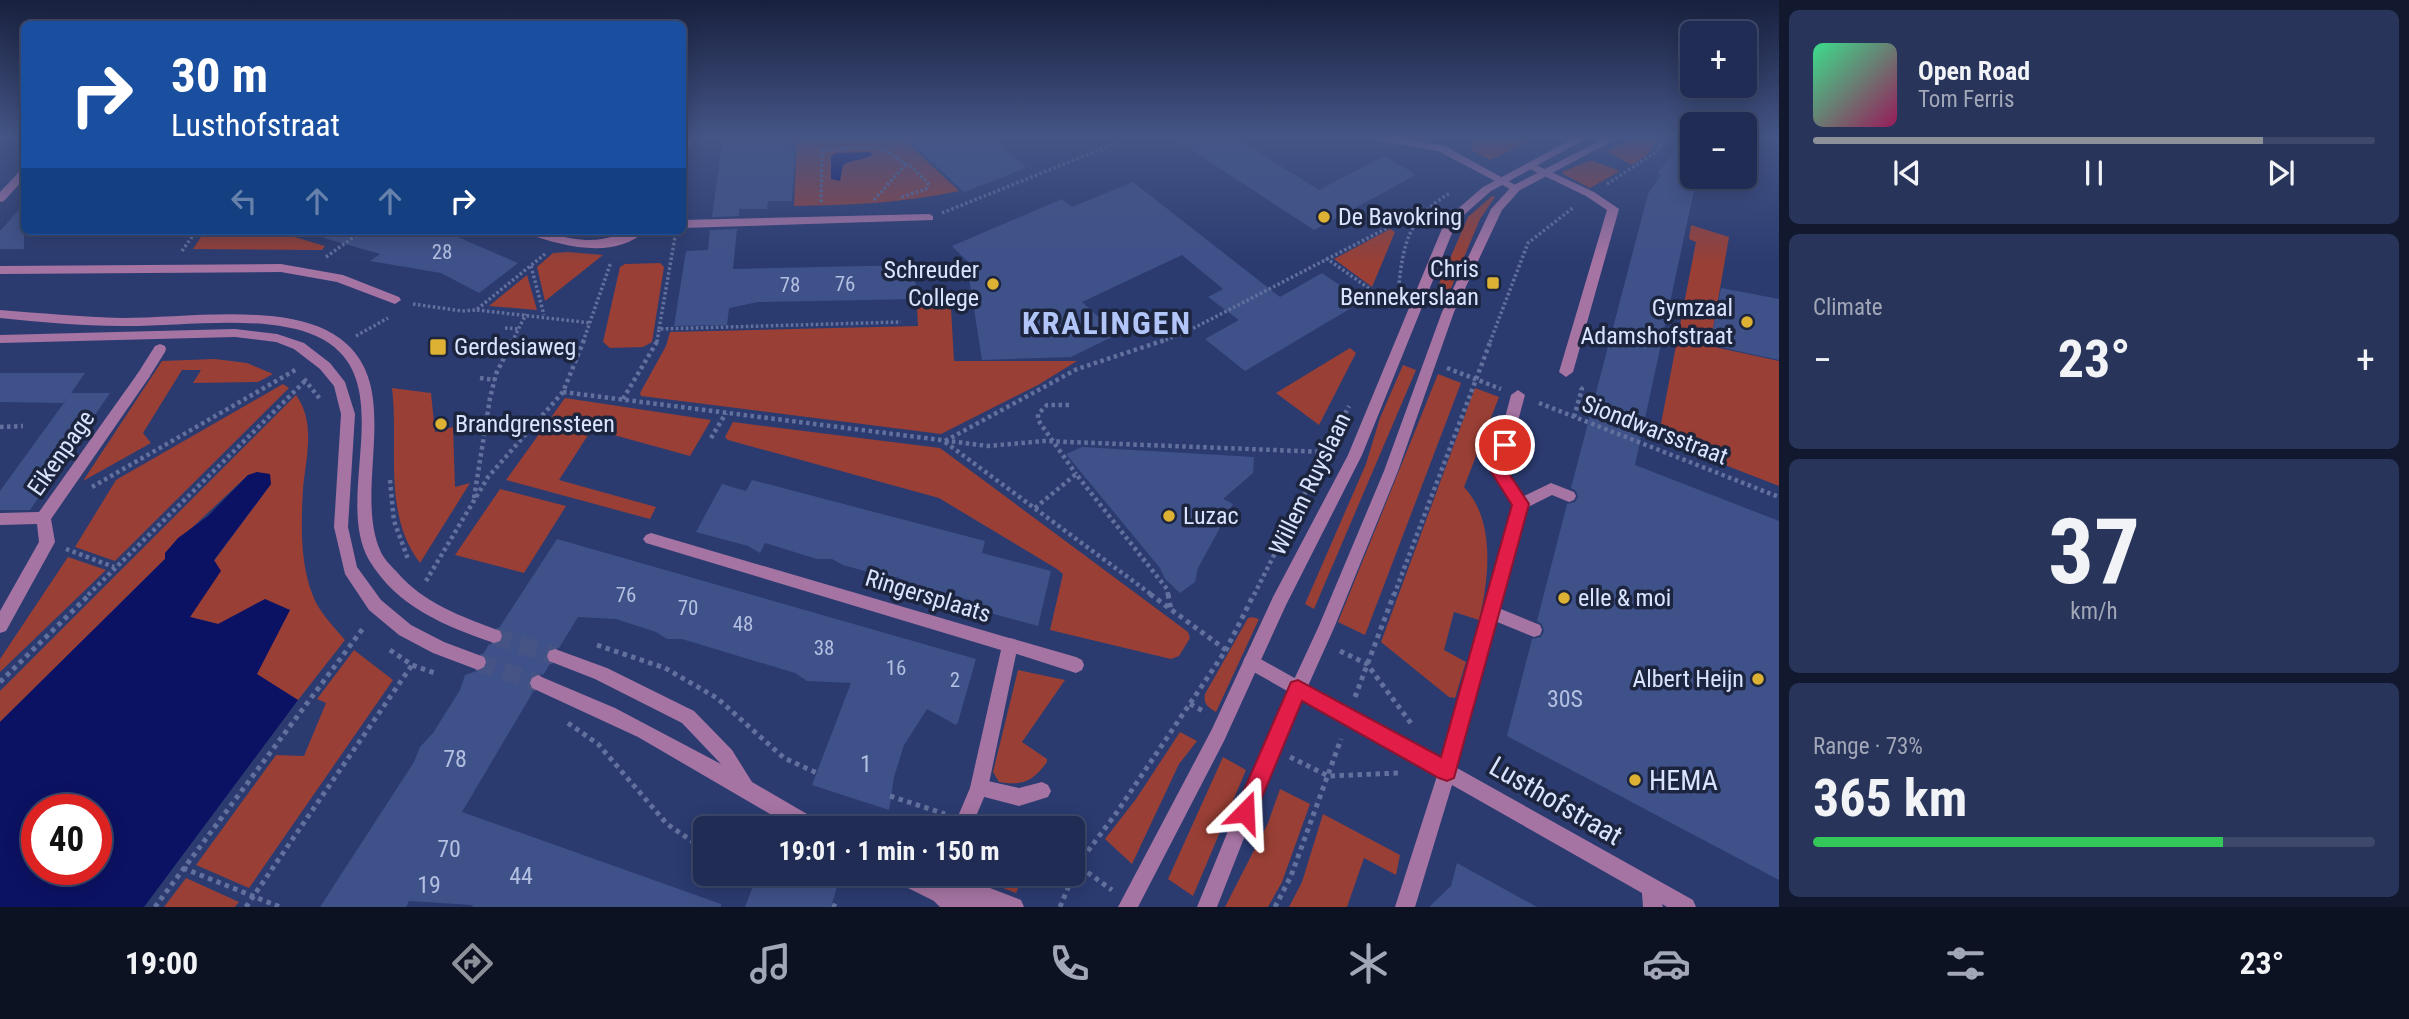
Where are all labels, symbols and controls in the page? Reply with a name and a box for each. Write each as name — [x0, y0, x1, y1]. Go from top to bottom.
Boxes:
map controls — [1680, 21, 1757, 189]
button: + — [1680, 21, 1757, 98]
text: 30 m — [171, 47, 268, 104]
icon: right — [56, 49, 147, 140]
text: Open Road — [1918, 56, 2030, 86]
text: Tom Ferris — [1918, 86, 2014, 113]
text: Lusthofstraat — [171, 106, 340, 144]
button: − — [1680, 112, 1757, 189]
icon: previous — [1888, 154, 1926, 192]
icon: pause — [2075, 154, 2113, 192]
icon: next — [2262, 154, 2300, 192]
icon: left — [225, 182, 263, 220]
icon: ahead — [298, 182, 336, 220]
icon: ahead — [371, 182, 409, 220]
icon: right — [444, 182, 482, 220]
place label: De Bavokring — [1338, 203, 1462, 231]
marker: De Bavokring — [1316, 209, 1332, 225]
house number: 28 — [432, 240, 452, 264]
place label: Chris Bennekerslaan — [1340, 255, 1479, 311]
place label: Schreuder College — [883, 256, 979, 312]
house number: 76 — [835, 272, 855, 296]
house number: 78 — [780, 273, 800, 297]
marker: Chris Bennekerslaan — [1485, 275, 1501, 291]
marker: Schreuder College — [985, 276, 1001, 292]
place label: Gymzaal Adamshofstraat — [1581, 294, 1733, 350]
text: Climate — [1813, 294, 1883, 321]
district label: KRALINGEN — [1022, 304, 1192, 342]
marker: Gymzaal Adamshofstraat — [1739, 314, 1755, 330]
text: 23° — [2058, 329, 2130, 390]
place label: Gerdesiaweg — [454, 333, 576, 361]
marker: Gerdesiaweg — [428, 337, 448, 357]
text: − — [1813, 338, 1832, 382]
text: + — [2356, 338, 2375, 382]
street label: Siondwarsstraat — [1578, 389, 1732, 471]
street label: Eikenpage — [22, 405, 100, 501]
street label: Willem Ruyslaan — [1263, 408, 1357, 560]
place label: Brandgrenssteen — [455, 410, 615, 438]
pin — [1475, 415, 1535, 475]
marker: Brandgrenssteen — [433, 416, 449, 432]
icon: arrive — [1486, 426, 1524, 464]
text: 37 — [2048, 499, 2140, 605]
place label: Luzac — [1183, 502, 1239, 530]
marker: Luzac — [1161, 508, 1177, 524]
street label: Ringersplaats — [862, 564, 994, 628]
house number: 76 — [616, 583, 636, 607]
place label: elle & moi — [1578, 584, 1671, 612]
marker: elle & moi — [1556, 590, 1572, 606]
house number: 70 — [678, 596, 698, 620]
text: km/h — [2070, 598, 2118, 625]
house number: 48 — [733, 612, 753, 636]
house number: 38 — [814, 636, 834, 660]
house number: 16 — [886, 656, 906, 680]
place label: Albert Heijn — [1632, 665, 1744, 693]
house number: 2 — [950, 668, 960, 692]
marker: Albert Heijn — [1750, 671, 1766, 687]
house number: 30S — [1547, 685, 1583, 713]
text: Range · 73% — [1813, 733, 1923, 760]
house number: 78 — [443, 745, 467, 773]
house number: 1 — [860, 750, 872, 778]
street label: Lusthofstraat — [1484, 750, 1628, 852]
place label: HEMA — [1649, 764, 1718, 797]
text: 365 km — [1813, 768, 1967, 829]
marker: HEMA — [1627, 772, 1643, 788]
position arrow — [1208, 775, 1282, 849]
speed limit sign: 40 — [21, 794, 112, 885]
house number: 70 — [437, 835, 461, 863]
text: 19:01 · 1 min · 150 m — [779, 836, 999, 866]
house number: 44 — [509, 862, 533, 890]
house number: 19 — [417, 871, 441, 899]
icon: directions — [448, 939, 497, 988]
icon: music — [746, 939, 795, 988]
icon: phone — [1045, 939, 1094, 988]
icon: climate — [1344, 939, 1393, 988]
icon: car — [1642, 939, 1691, 988]
icon: filters — [1941, 939, 1990, 988]
text: 19:00 — [125, 944, 198, 982]
text: 23° — [2239, 944, 2284, 982]

